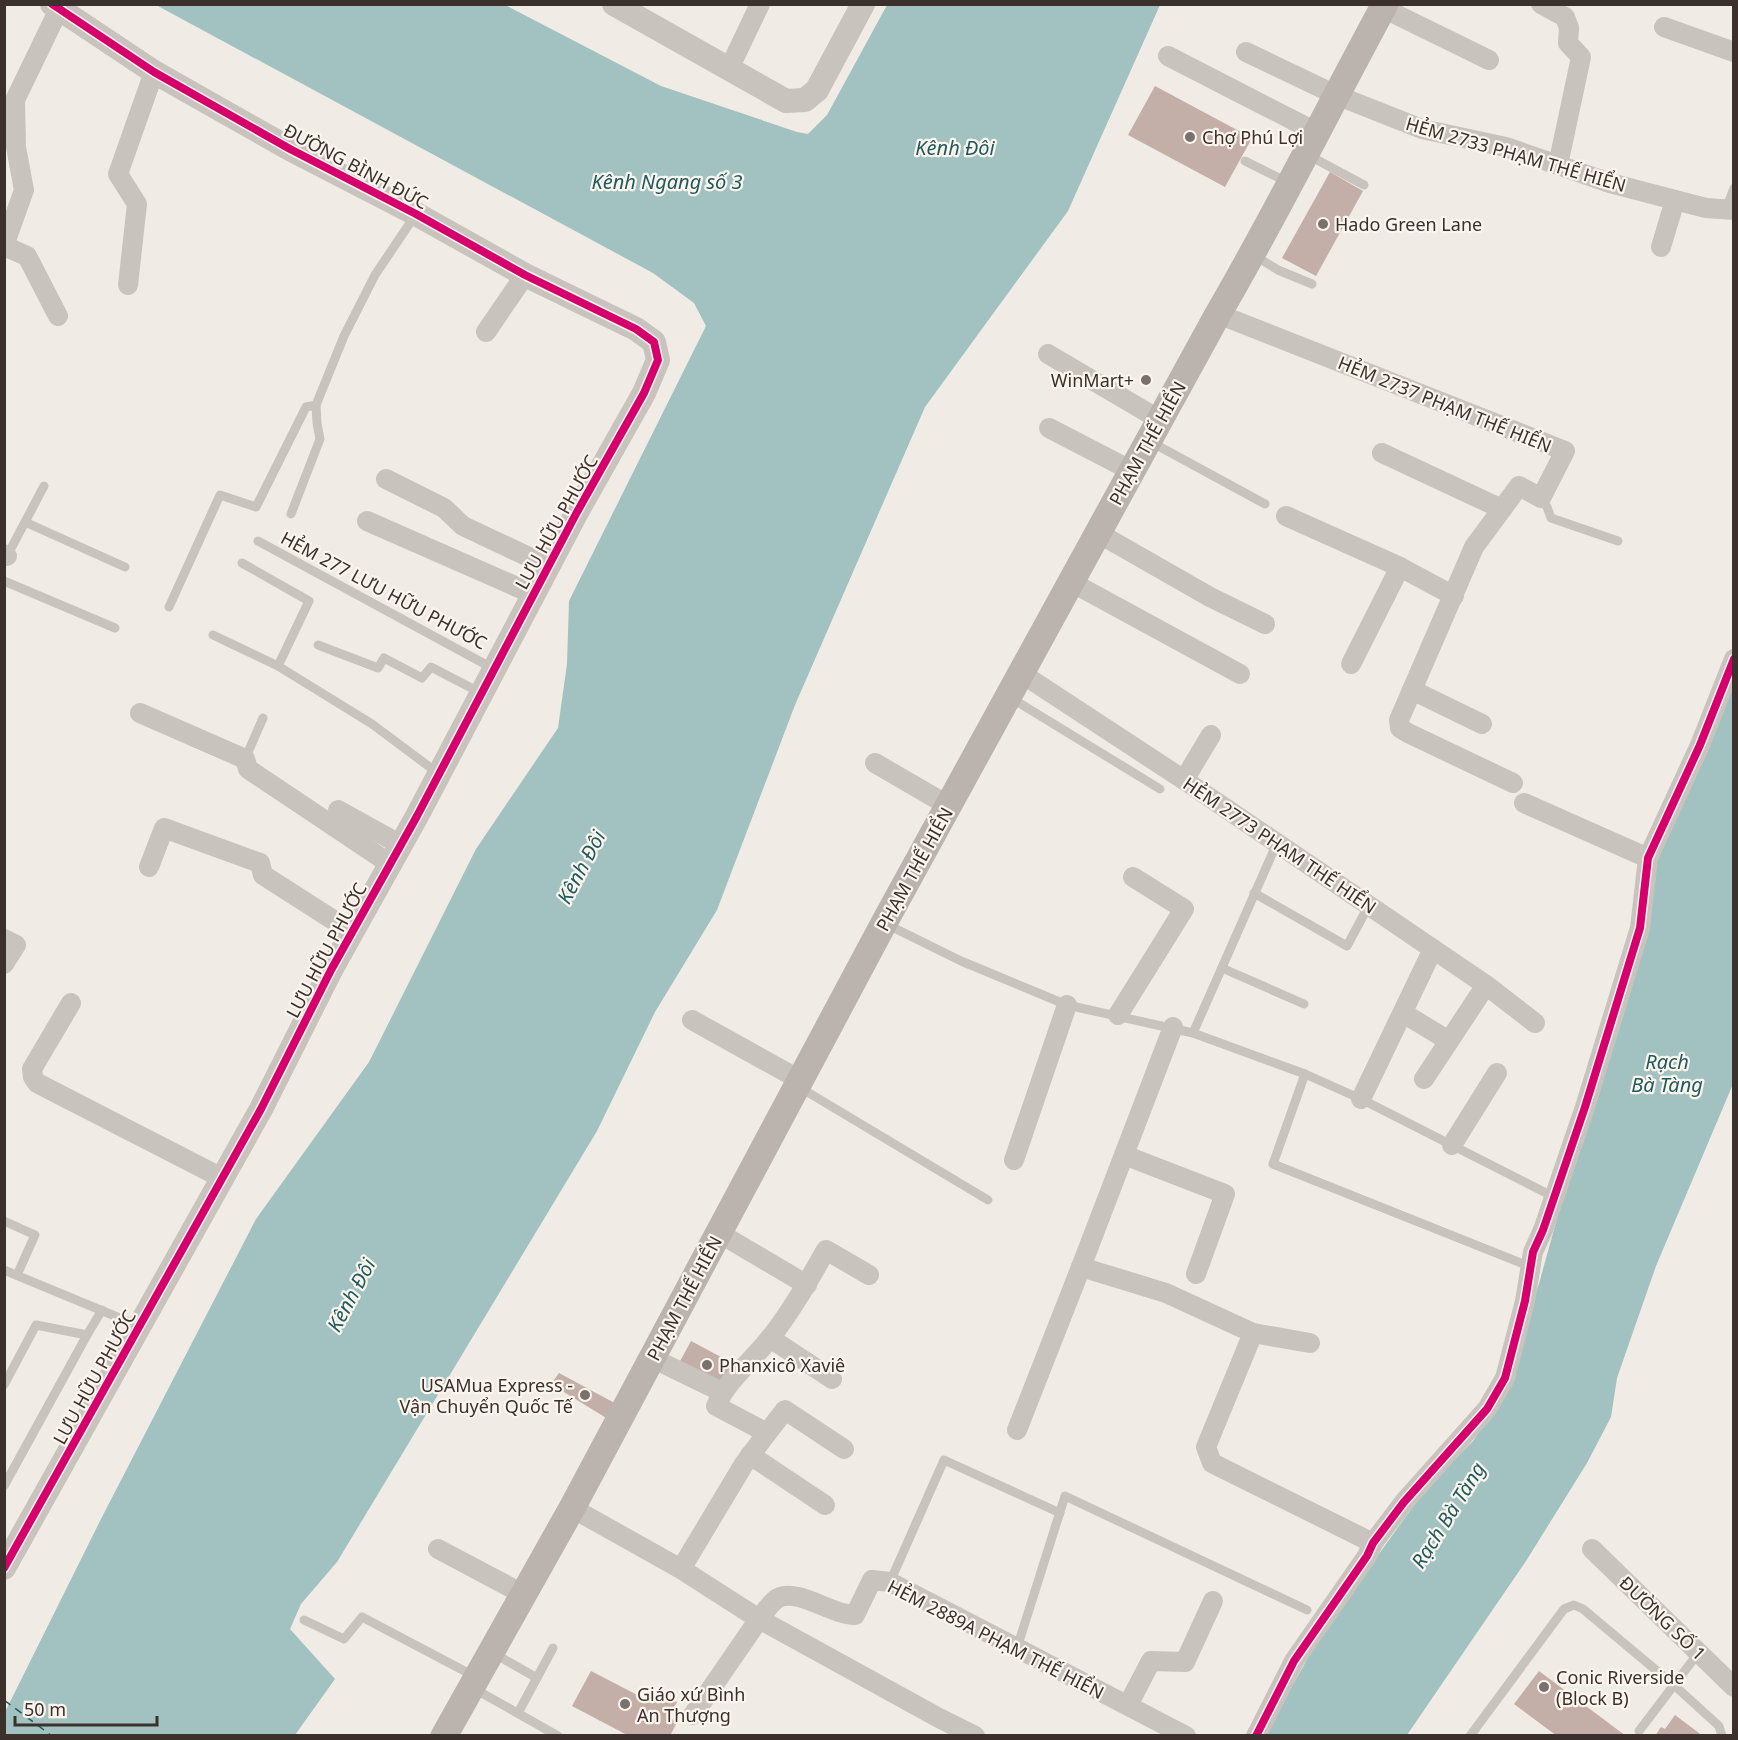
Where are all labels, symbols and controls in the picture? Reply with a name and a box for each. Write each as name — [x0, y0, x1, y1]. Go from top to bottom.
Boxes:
street label: HẺM 2733 PHẠM THẾ HIỂN — [1403, 111, 1629, 197]
street label: ĐƯỜNG BÌNH ĐỨC — [280, 118, 432, 214]
place label: Chợ Phú Lợi — [1202, 125, 1303, 149]
marker: Chợ Phú Lợi — [1183, 130, 1197, 144]
water label: Kênh Đôi — [915, 134, 996, 161]
water label: Kênh Ngang số 3 — [591, 168, 743, 195]
place label: Hado Green Lane — [1335, 212, 1482, 236]
marker: Hado Green Lane — [1316, 217, 1330, 231]
street label: HẺM 2737 PHẠM THẾ HIỂN — [1335, 350, 1555, 458]
place label: WinMart+ — [1051, 368, 1134, 392]
marker: WinMart+ — [1139, 373, 1153, 387]
street label: PHẠM THẾ HIỂN — [1103, 377, 1191, 509]
street label: LƯU HỮU PHƯỚC — [509, 451, 603, 593]
street label: HẺM 277 LƯU HỮU PHƯỚC — [277, 525, 491, 655]
street label: HẺM 2773 PHẠM THẾ HIỂN — [1179, 771, 1381, 919]
street label: PHẠM THẾ HIỂN — [870, 803, 958, 935]
water label: Kênh Đôi — [550, 825, 612, 908]
street label: LƯU HỮU PHƯỚC — [280, 878, 372, 1022]
water label: Rạch Bà Tàng — [1631, 1048, 1703, 1098]
street label: PHẠM THẾ HIỂN — [641, 1231, 727, 1365]
water label: Kênh Đôi — [320, 1253, 382, 1336]
street label: LƯU HỮU PHƯỚC — [47, 1306, 141, 1448]
place label: Phanxicô Xaviê — [719, 1353, 845, 1377]
marker: Phanxicô Xaviê — [700, 1358, 714, 1372]
place label: USAMua Express - Vận Chuyển Quốc Tế — [400, 1373, 573, 1418]
marker: USAMua Express - Vận Chuyển Quốc Tế — [578, 1388, 592, 1402]
water label: Rạch Bà Tàng — [1405, 1456, 1492, 1573]
street label: ĐƯỜNG SỐ 1 — [1615, 1571, 1711, 1665]
street label: HẺM 2889A PHẠM THẾ HIỂN — [884, 1574, 1108, 1704]
place label: Conic Riverside (Block B) — [1556, 1665, 1684, 1710]
marker: Conic Riverside (Block B) — [1537, 1680, 1551, 1694]
place label: Giáo xứ Bình An Thượng — [637, 1682, 745, 1727]
scale bar — [15, 1689, 158, 1727]
text: 50 m — [24, 1697, 66, 1721]
marker: Giáo xứ Bình An Thượng — [618, 1697, 632, 1711]

